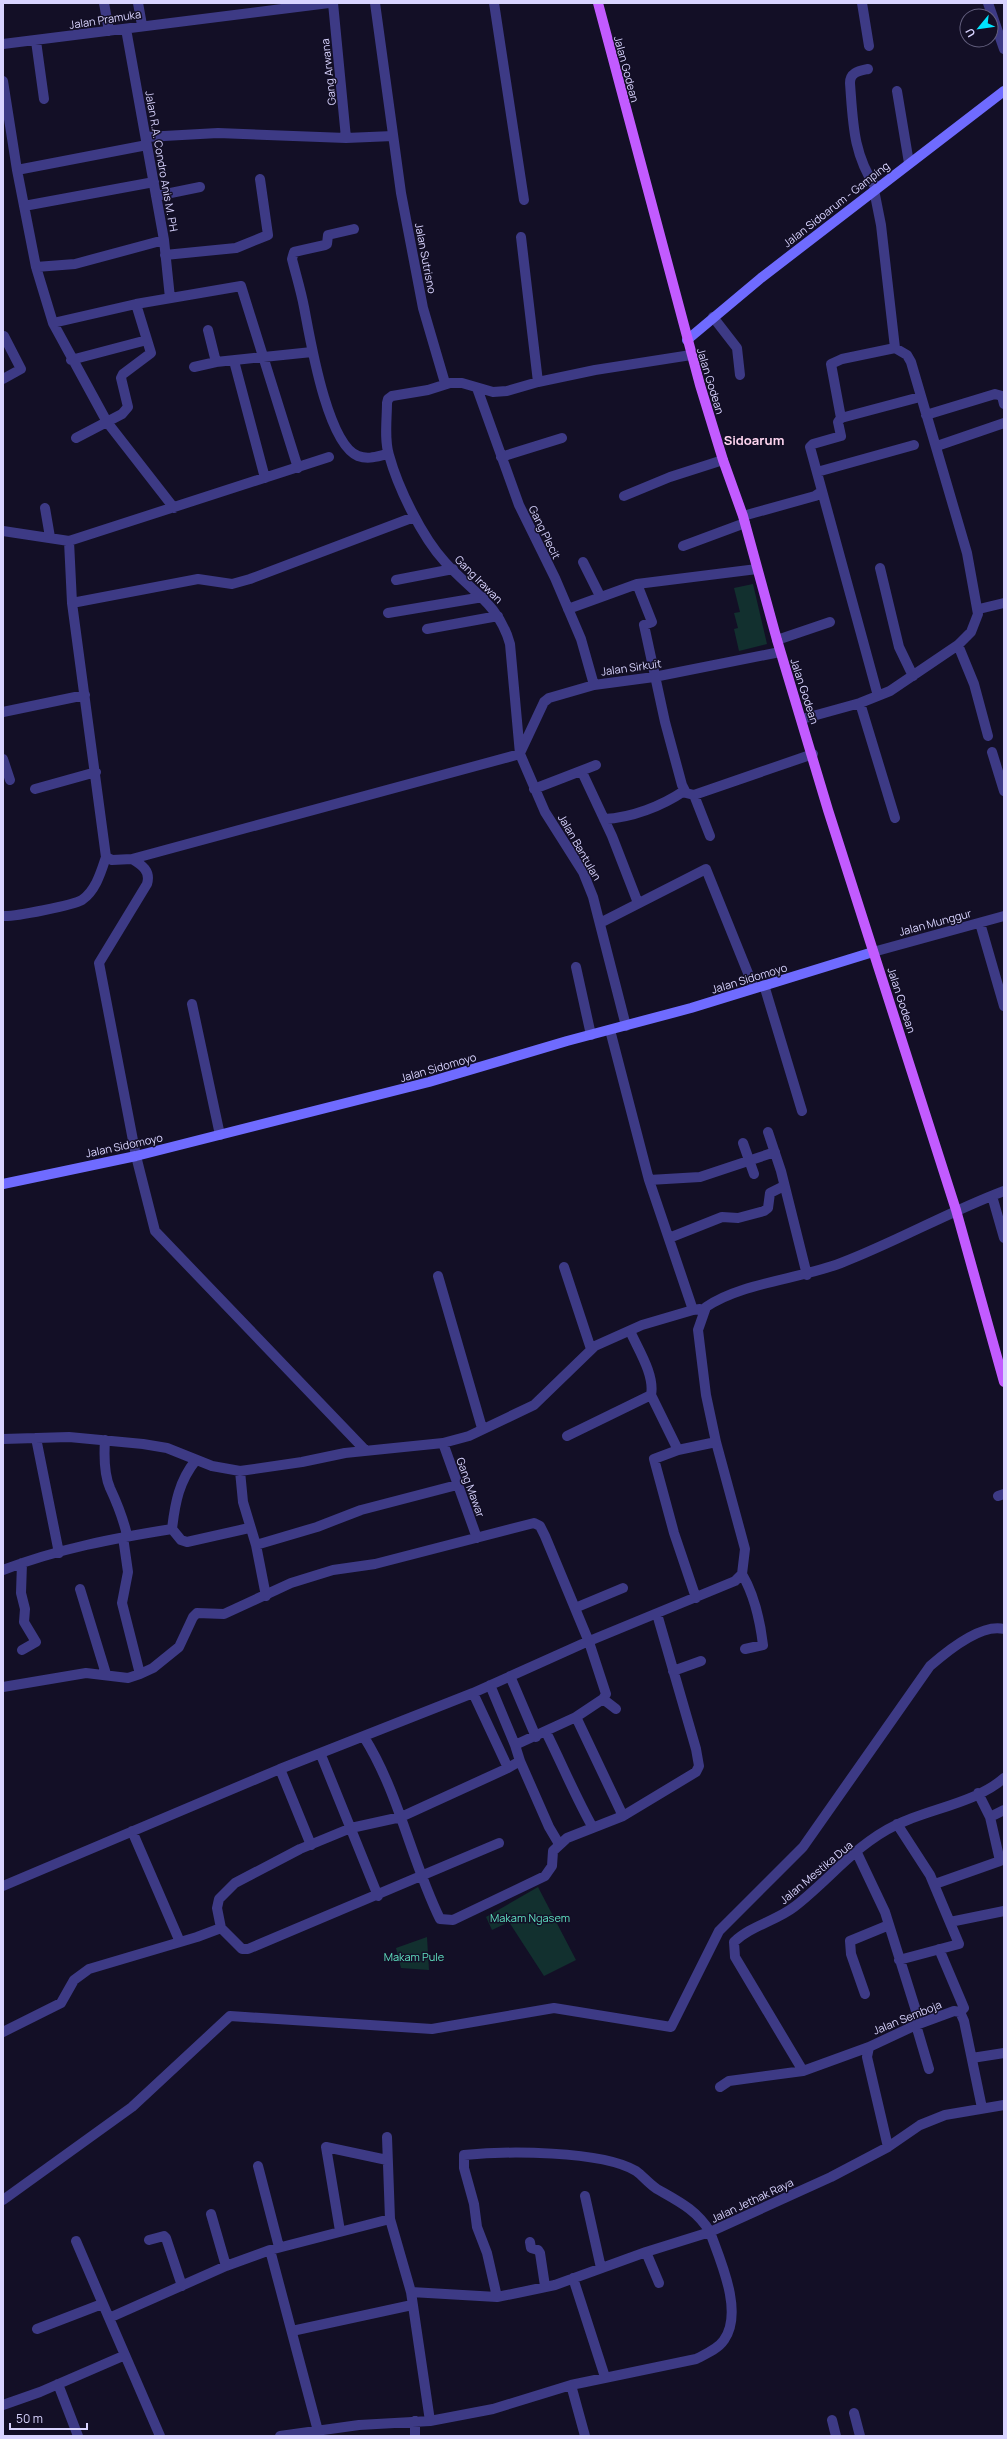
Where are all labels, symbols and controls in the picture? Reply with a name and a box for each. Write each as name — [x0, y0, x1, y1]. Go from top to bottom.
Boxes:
street label: Jalan Pramuka — [68, 6, 142, 32]
north arrow — [959, 8, 999, 48]
text: U — [961, 26, 978, 40]
street label: Jalan Godean — [611, 34, 643, 104]
street label: Gang Arwana — [317, 38, 339, 106]
street label: Jalan R.A. Condro Anis M. PH — [142, 89, 182, 233]
street label: Jalan Sidoarum - Gamping — [780, 158, 892, 250]
street label: Jalan Sutrisno — [412, 221, 440, 295]
street label: Jalan Godean — [694, 346, 728, 416]
district label: Sidoarum — [724, 431, 784, 449]
street label: Gang Plecit — [526, 503, 564, 561]
street label: Gang Irawan — [452, 552, 506, 606]
street label: Jalan Sirkuit — [600, 655, 662, 679]
street label: Jalan Godean — [787, 656, 823, 726]
street label: Jalan Bantulan — [555, 811, 605, 883]
street label: Jalan Munggur — [897, 905, 973, 939]
street label: Jalan Sidomoyo — [709, 959, 789, 997]
street label: Jalan Godean — [884, 965, 920, 1035]
street label: Jalan Sidomoyo — [398, 1049, 478, 1085]
street label: Jalan Sidomoyo — [84, 1129, 165, 1161]
street label: Gang Mawar — [453, 1455, 489, 1519]
street label: Jalan Mestika Dua — [776, 1837, 856, 1907]
park label: Makam Ngasem — [490, 1910, 570, 1925]
park label: Makam Pule — [384, 1949, 445, 1964]
street label: Jalan Semboja — [870, 1996, 944, 2038]
street label: Jalan Jethak Raya — [708, 2174, 796, 2226]
scale bar — [10, 2405, 87, 2431]
text: 50 m — [16, 2410, 43, 2427]

